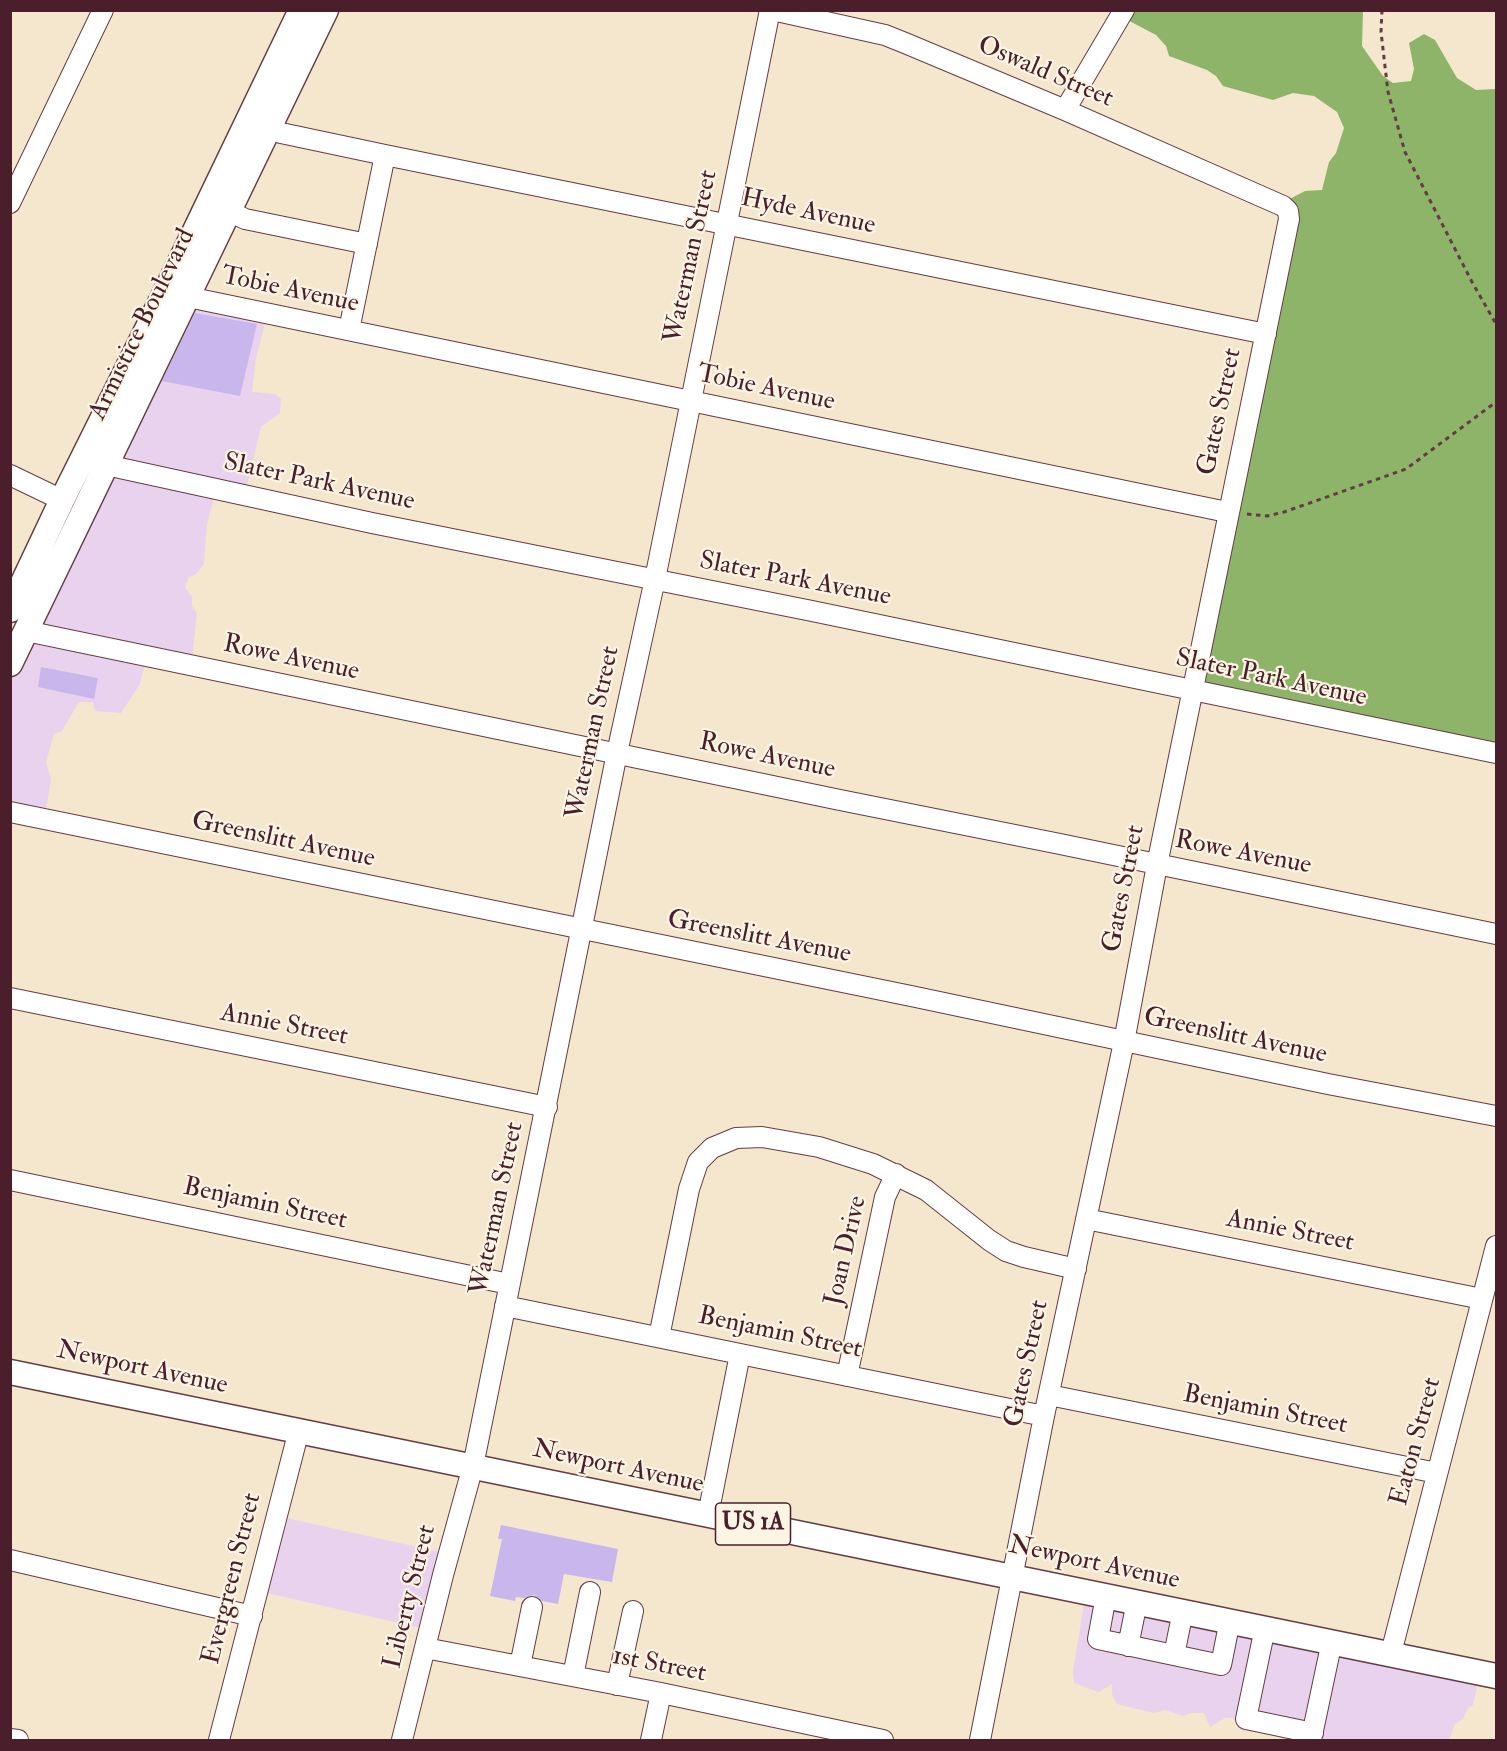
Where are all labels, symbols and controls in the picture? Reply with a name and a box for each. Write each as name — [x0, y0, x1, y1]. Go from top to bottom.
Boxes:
street label: Oswald Street — [973, 30, 1117, 116]
street label: Waterman Street — [658, 168, 726, 346]
street label: Hyde Avenue — [738, 184, 878, 242]
street label: Armistice Boulevard — [83, 224, 203, 426]
street label: Tobie Avenue — [219, 261, 361, 321]
street label: Gates Street — [1192, 346, 1250, 478]
street label: Tobie Avenue — [695, 359, 837, 419]
street label: Slater Park Avenue — [221, 448, 417, 518]
street label: Slater Park Avenue — [697, 546, 893, 614]
street label: Rowe Avenue — [220, 629, 362, 689]
street label: Waterman Street — [560, 644, 628, 822]
street label: Slater Park Avenue — [1173, 644, 1369, 714]
street label: Rowe Avenue — [696, 727, 838, 787]
street label: Greenslitt Avenue — [189, 806, 377, 876]
street label: Gates Street — [1097, 823, 1153, 955]
street label: Rowe Avenue — [1172, 826, 1314, 882]
street label: Greenslitt Avenue — [665, 905, 853, 971]
street label: Annie Street — [218, 998, 350, 1054]
street label: Greenslitt Avenue — [1141, 1002, 1329, 1072]
street label: Waterman Street — [464, 1120, 532, 1298]
street label: Benjamin Street — [180, 1172, 350, 1238]
street label: Joan Drive — [819, 1193, 875, 1309]
street label: Annie Street — [1224, 1204, 1356, 1260]
street label: Gates Street — [999, 1298, 1057, 1430]
street label: Benjamin Street — [695, 1301, 865, 1367]
street label: Newport Avenue — [54, 1336, 230, 1402]
street label: Eaton Street — [1385, 1374, 1449, 1510]
street label: Benjamin Street — [1180, 1380, 1350, 1442]
street label: Newport Avenue — [530, 1435, 706, 1501]
street label: Evergreen Street — [197, 1490, 269, 1668]
road number: US 1A — [716, 1503, 790, 1545]
street label: Liberty Street — [378, 1522, 444, 1672]
street label: Newport Avenue — [1006, 1531, 1182, 1597]
street label: 1st Street — [610, 1642, 708, 1690]

